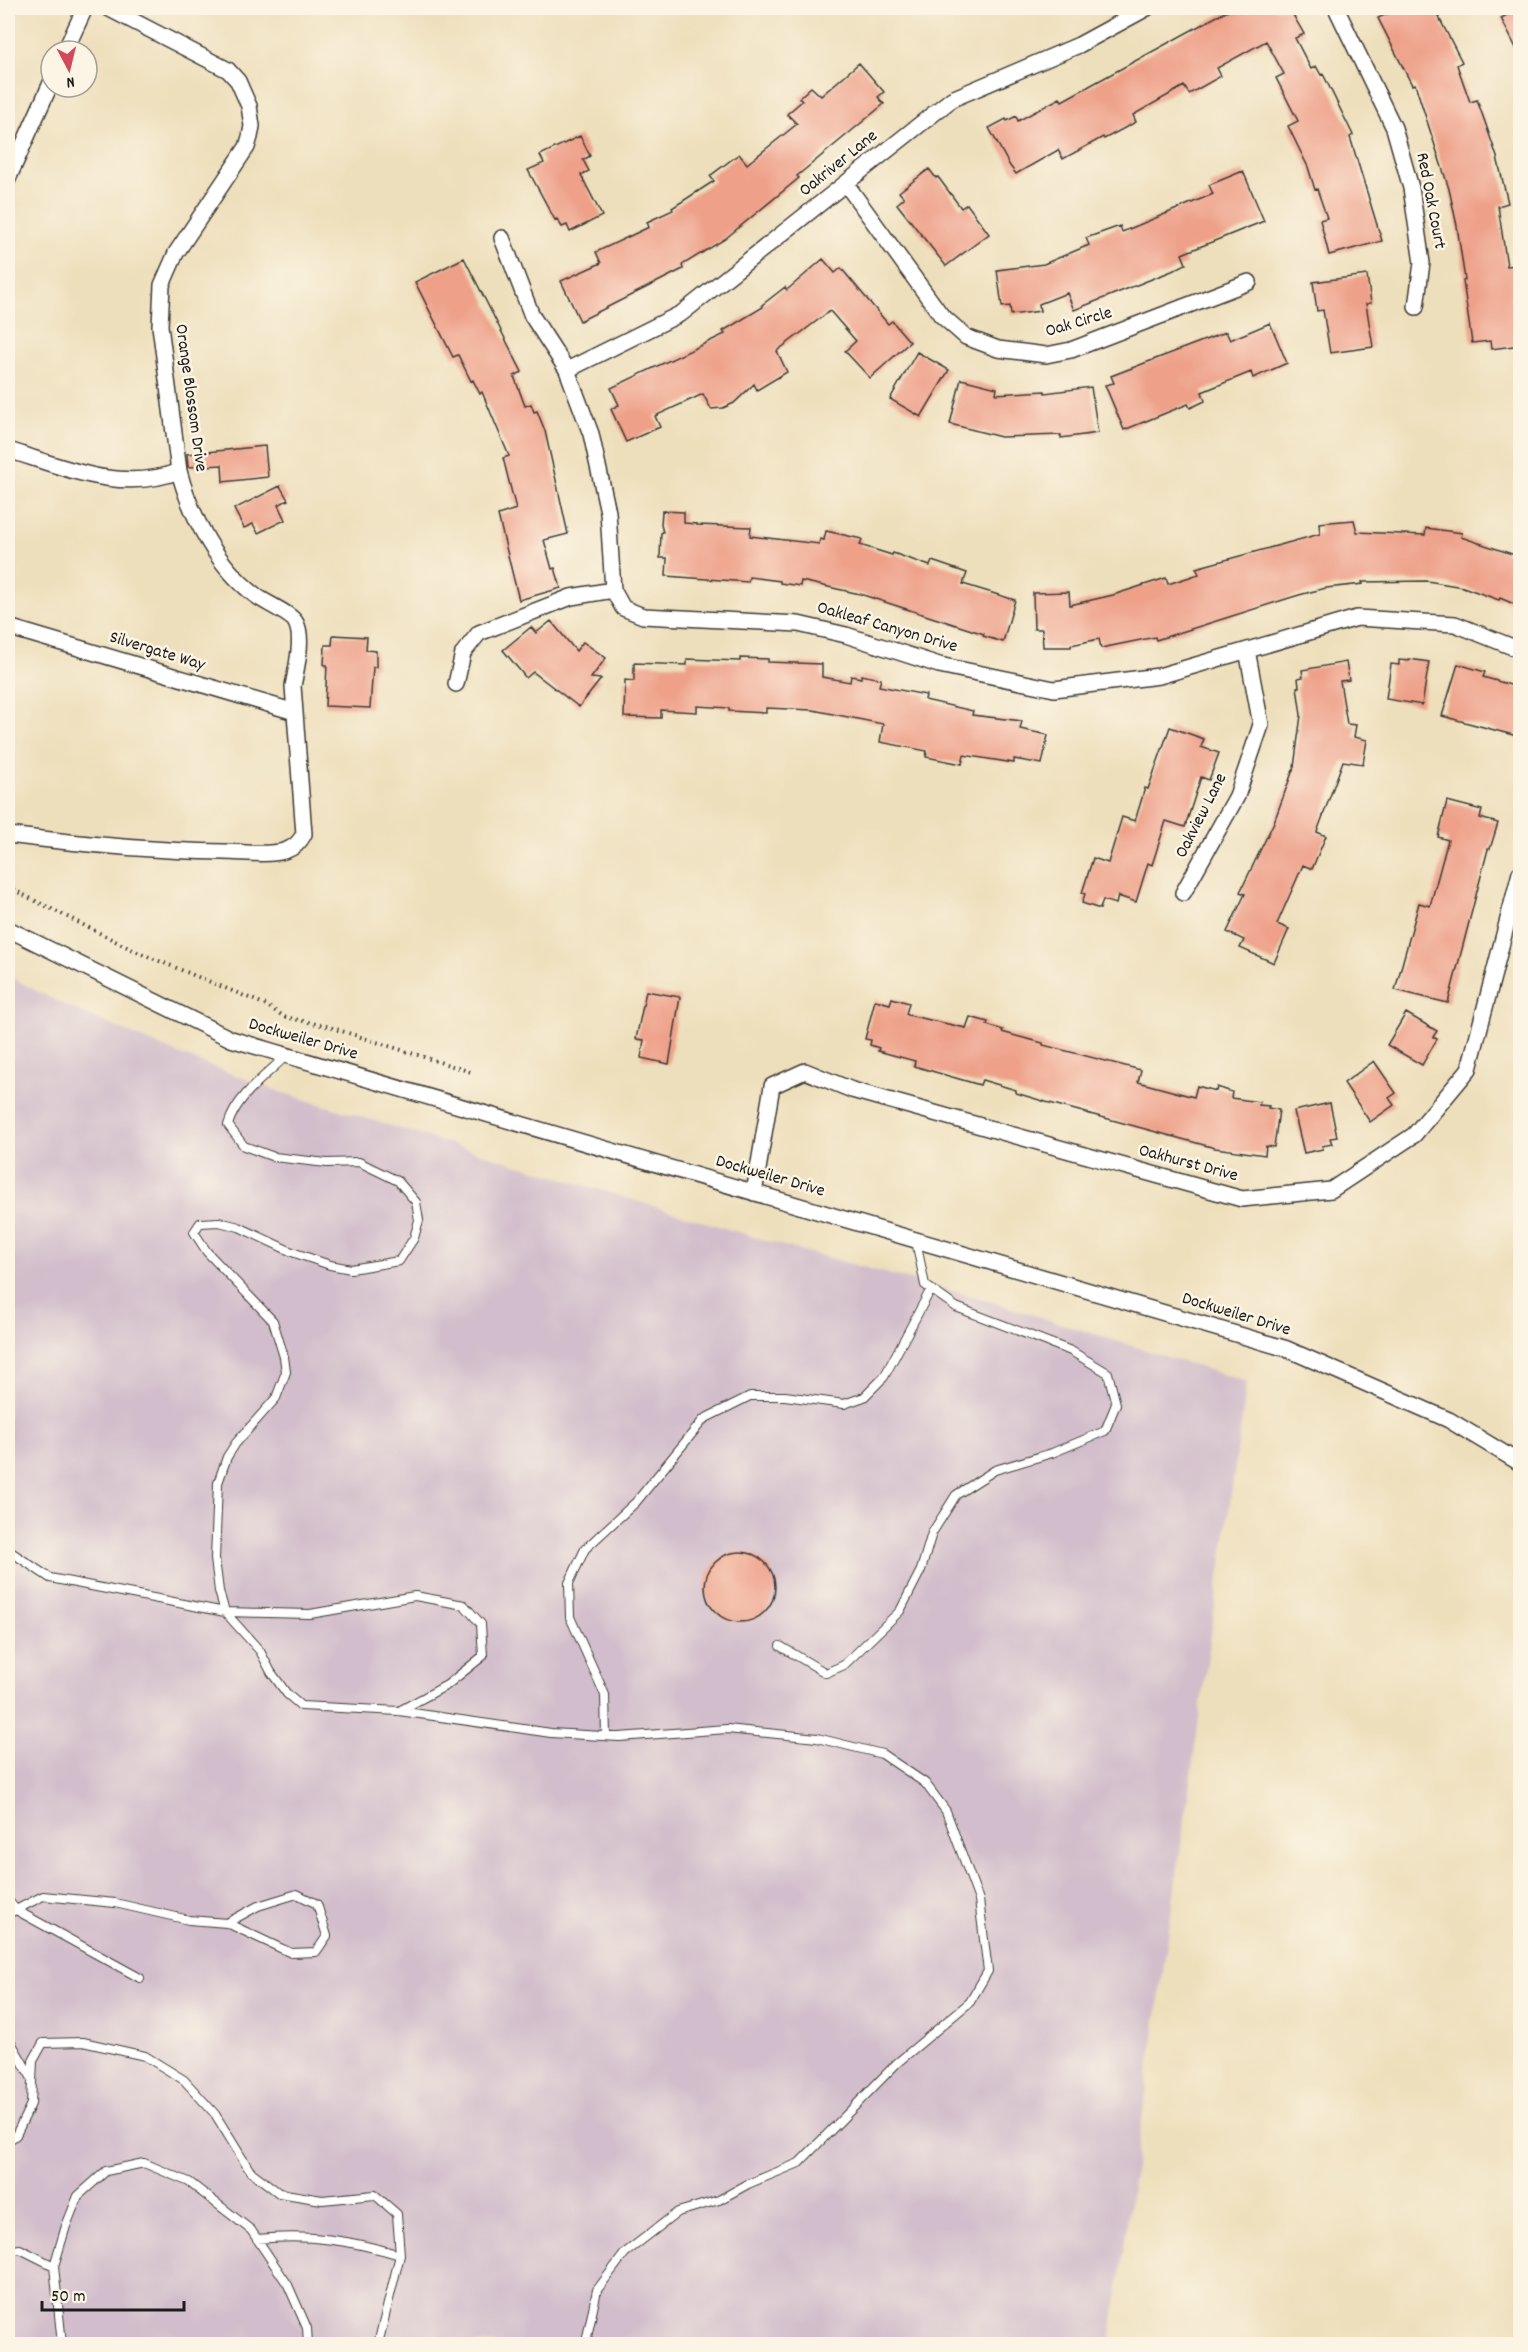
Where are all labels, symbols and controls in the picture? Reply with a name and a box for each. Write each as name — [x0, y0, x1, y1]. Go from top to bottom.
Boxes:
north arrow — [39, 39, 99, 99]
text: N — [65, 70, 76, 93]
street label: Oakriver Lane — [794, 125, 884, 203]
street label: Red Oak Court — [1408, 151, 1452, 252]
street label: Oak Circle — [1043, 301, 1116, 345]
street label: Orange Blossom Drive — [167, 323, 213, 474]
street label: Oakleaf Canyon Drive — [814, 596, 960, 660]
street label: Silvergate Way — [106, 626, 209, 679]
street label: Oakview Lane — [1170, 769, 1234, 863]
street label: Dockweiler Drive — [246, 1012, 361, 1068]
street label: Oakhurst Drive — [1136, 1139, 1241, 1189]
street label: Dockweiler Drive — [713, 1149, 828, 1205]
street label: Dockweiler Drive — [1179, 1287, 1293, 1343]
scale bar — [42, 2274, 184, 2312]
text: 50 m — [51, 2285, 86, 2310]

